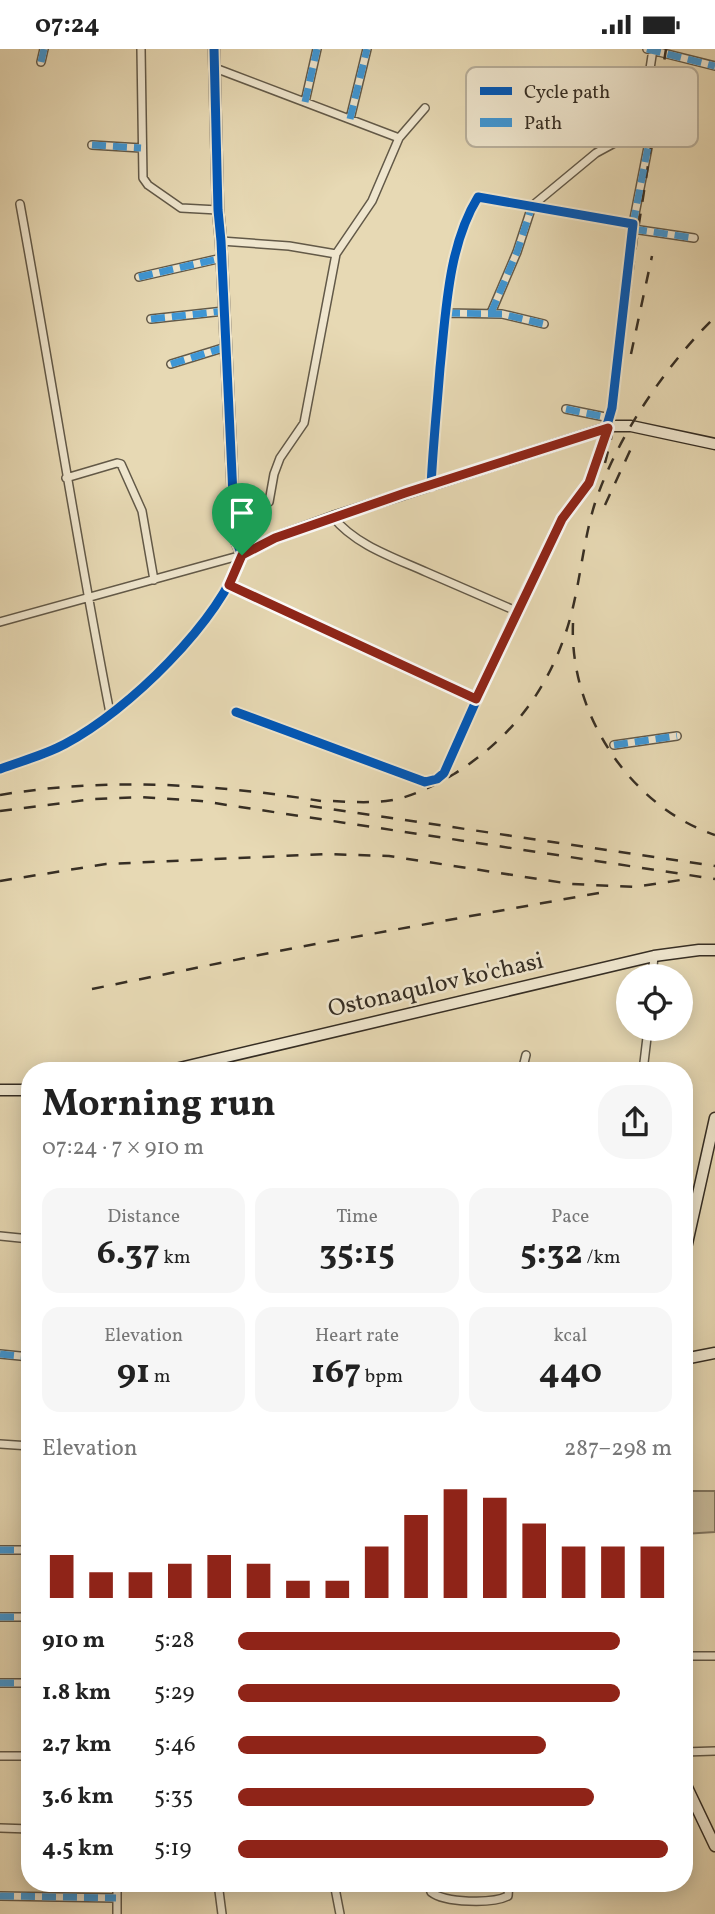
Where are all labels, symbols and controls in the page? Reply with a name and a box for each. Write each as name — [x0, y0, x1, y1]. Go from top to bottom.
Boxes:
text: 07:24 — [35, 7, 100, 43]
legend — [466, 67, 698, 147]
text: Cycle path — [524, 80, 610, 106]
text: Path — [524, 111, 562, 137]
pin — [212, 483, 272, 555]
icon: arrive — [223, 494, 261, 532]
street label: Ostonaqulov ko'chasi — [325, 945, 547, 1027]
map controls — [616, 964, 693, 1041]
button: locate — [616, 964, 693, 1041]
text: Morning run — [42, 1079, 276, 1132]
button: share — [598, 1085, 672, 1159]
text: 07:24 · 7 × 910 m — [42, 1132, 204, 1164]
text: Distance — [107, 1204, 180, 1230]
text: Time — [336, 1204, 378, 1230]
text: Pace — [551, 1204, 589, 1230]
text: 6.37 — [97, 1230, 160, 1278]
text: 35:15 — [319, 1230, 395, 1278]
text: 5:32 — [520, 1230, 583, 1278]
text: km — [160, 1245, 191, 1271]
text: /km — [583, 1245, 621, 1271]
text: Elevation — [104, 1323, 183, 1349]
text: Heart rate — [315, 1323, 399, 1349]
text: kcal — [553, 1323, 587, 1349]
text: 91 — [117, 1349, 150, 1397]
text: 167 — [311, 1349, 361, 1397]
text: 440 — [539, 1349, 602, 1397]
text: m — [150, 1364, 171, 1390]
text: bpm — [361, 1364, 403, 1390]
text: Elevation — [42, 1433, 138, 1465]
text: 287–298 m — [564, 1433, 672, 1465]
text: 910 m — [42, 1625, 105, 1657]
text: 5:28 — [154, 1625, 195, 1657]
text: 1.8 km — [42, 1677, 111, 1709]
text: 5:29 — [154, 1677, 195, 1709]
text: 2.7 km — [42, 1729, 112, 1761]
text: 5:46 — [154, 1729, 196, 1761]
text: 3.6 km — [42, 1781, 114, 1813]
text: 5:35 — [154, 1781, 193, 1813]
text: 4.5 km — [42, 1833, 114, 1865]
text: 5:19 — [154, 1833, 191, 1865]

